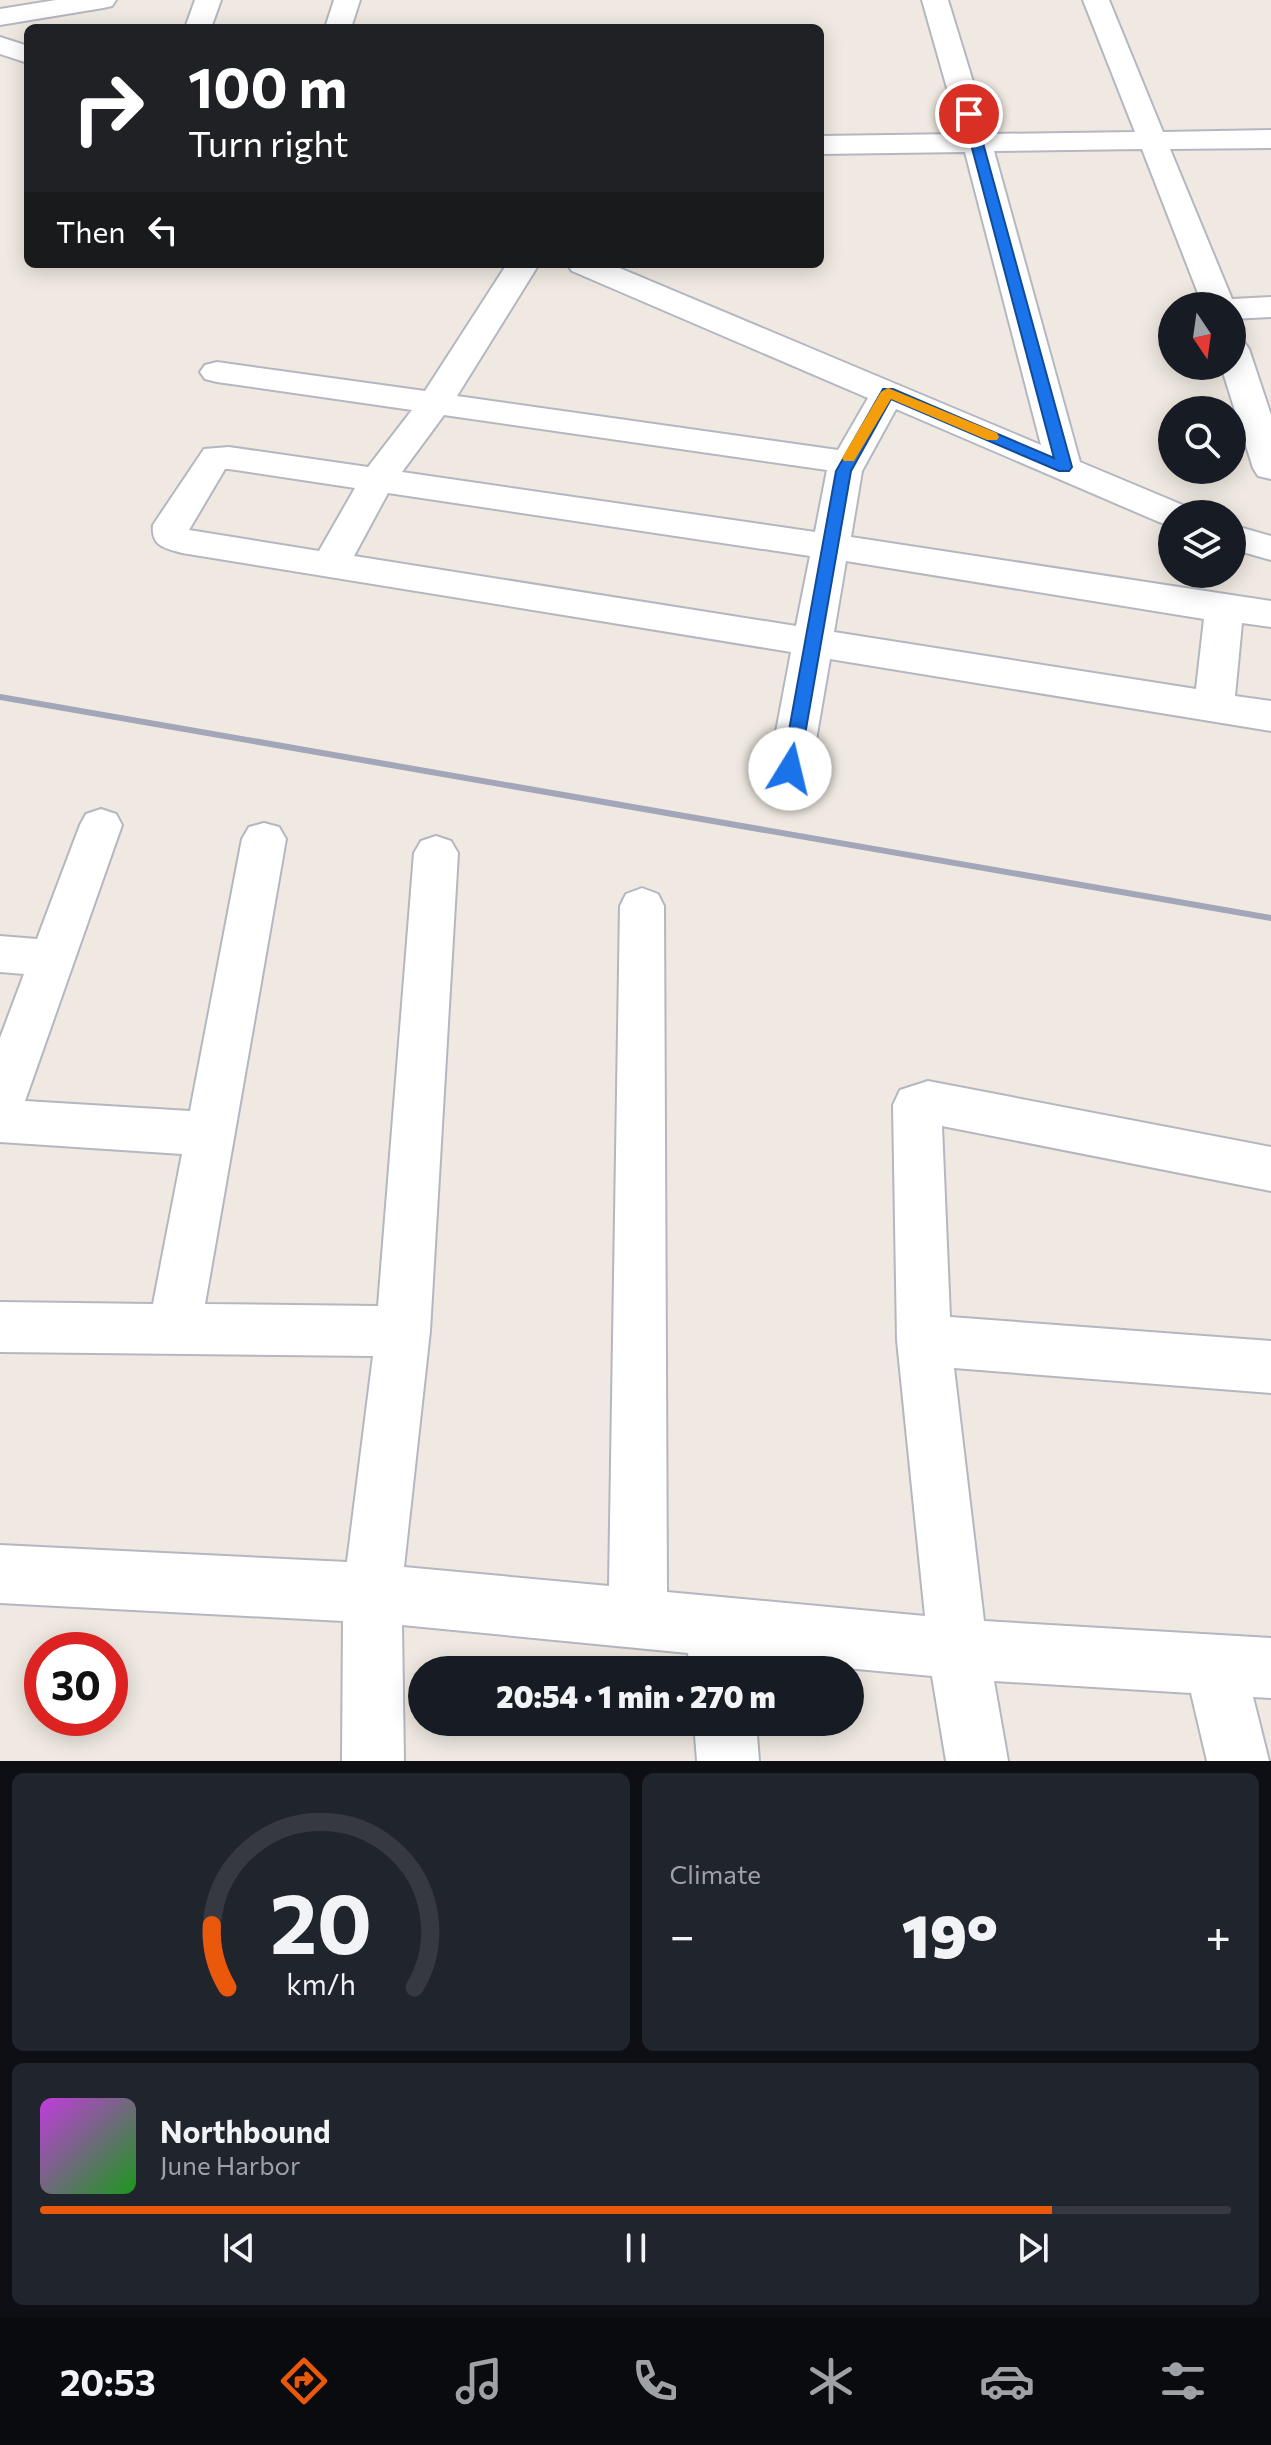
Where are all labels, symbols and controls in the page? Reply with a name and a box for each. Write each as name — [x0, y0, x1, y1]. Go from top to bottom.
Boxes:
text: 100 m — [188, 51, 347, 120]
icon: right — [56, 56, 160, 160]
pin — [935, 80, 1003, 148]
icon: arrive — [947, 92, 991, 136]
text: Turn right — [188, 120, 349, 164]
icon: left — [141, 208, 185, 252]
text: Then — [56, 212, 125, 249]
north arrow — [1158, 292, 1246, 380]
map controls — [1158, 292, 1246, 588]
button: search — [1158, 396, 1246, 484]
button: layers — [1158, 500, 1246, 588]
position arrow — [748, 727, 832, 811]
speed limit sign: 30 — [24, 1632, 128, 1736]
text: 20:54 · 1 min · 270 m — [496, 1677, 776, 1714]
text: Climate — [670, 1858, 761, 1889]
text: 20 — [270, 1869, 372, 1971]
text: 19° — [902, 1897, 998, 1970]
text: − — [670, 1907, 695, 1961]
text: + — [1205, 1907, 1231, 1961]
text: km/h — [286, 1966, 356, 2001]
text: Northbound — [160, 2112, 331, 2149]
text: June Harbor — [160, 2149, 300, 2180]
icon: previous — [217, 2226, 261, 2270]
icon: pause — [614, 2226, 658, 2270]
icon: next — [1011, 2226, 1055, 2270]
icon: directions — [276, 2353, 332, 2409]
icon: music — [451, 2353, 507, 2409]
icon: phone — [627, 2353, 683, 2409]
icon: climate — [803, 2353, 859, 2409]
icon: car — [979, 2353, 1035, 2409]
icon: filters — [1155, 2353, 1211, 2409]
text: 20:53 — [60, 2359, 156, 2403]

